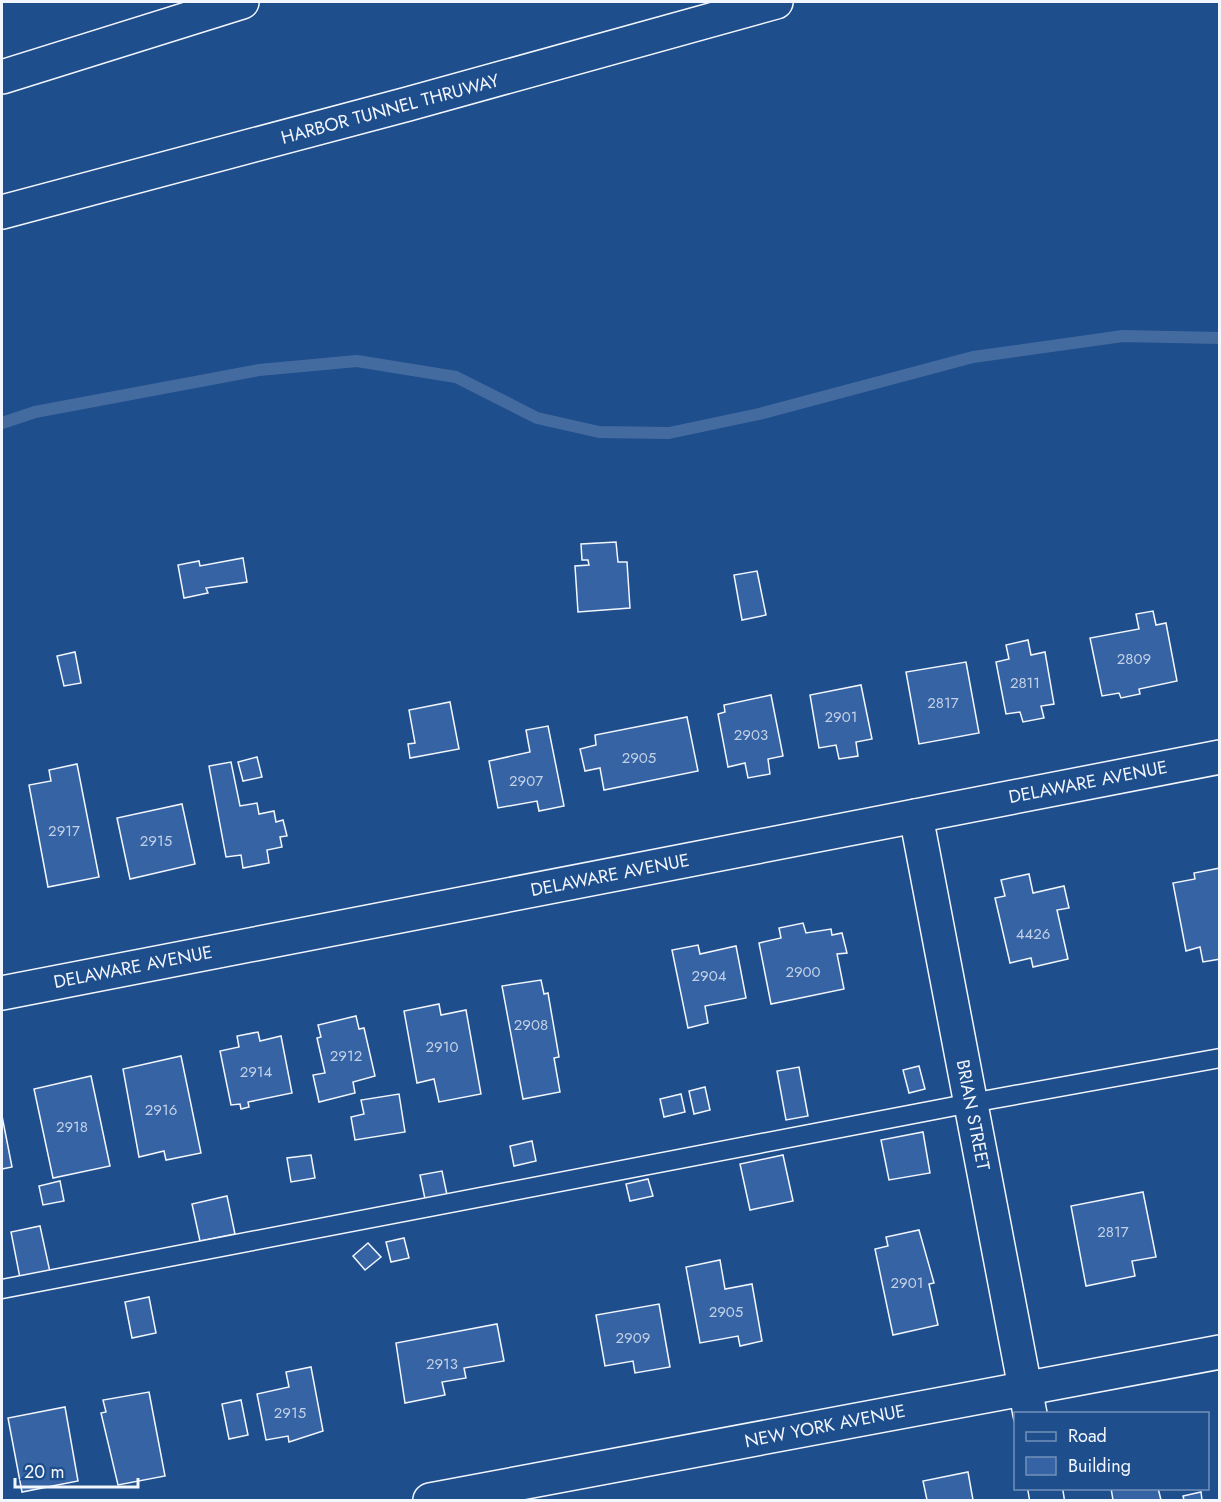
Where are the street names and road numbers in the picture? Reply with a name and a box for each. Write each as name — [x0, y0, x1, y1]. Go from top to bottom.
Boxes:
street label: HARBOR TUNNEL THRUWAY — [278, 67, 503, 151]
street label: DELAWARE AVENUE — [1006, 754, 1170, 810]
street label: DELAWARE AVENUE — [528, 847, 692, 903]
street label: DELAWARE AVENUE — [51, 939, 215, 995]
street label: BRIAN STREET — [950, 1057, 997, 1173]
street label: NEW YORK AVENUE — [742, 1398, 908, 1454]

